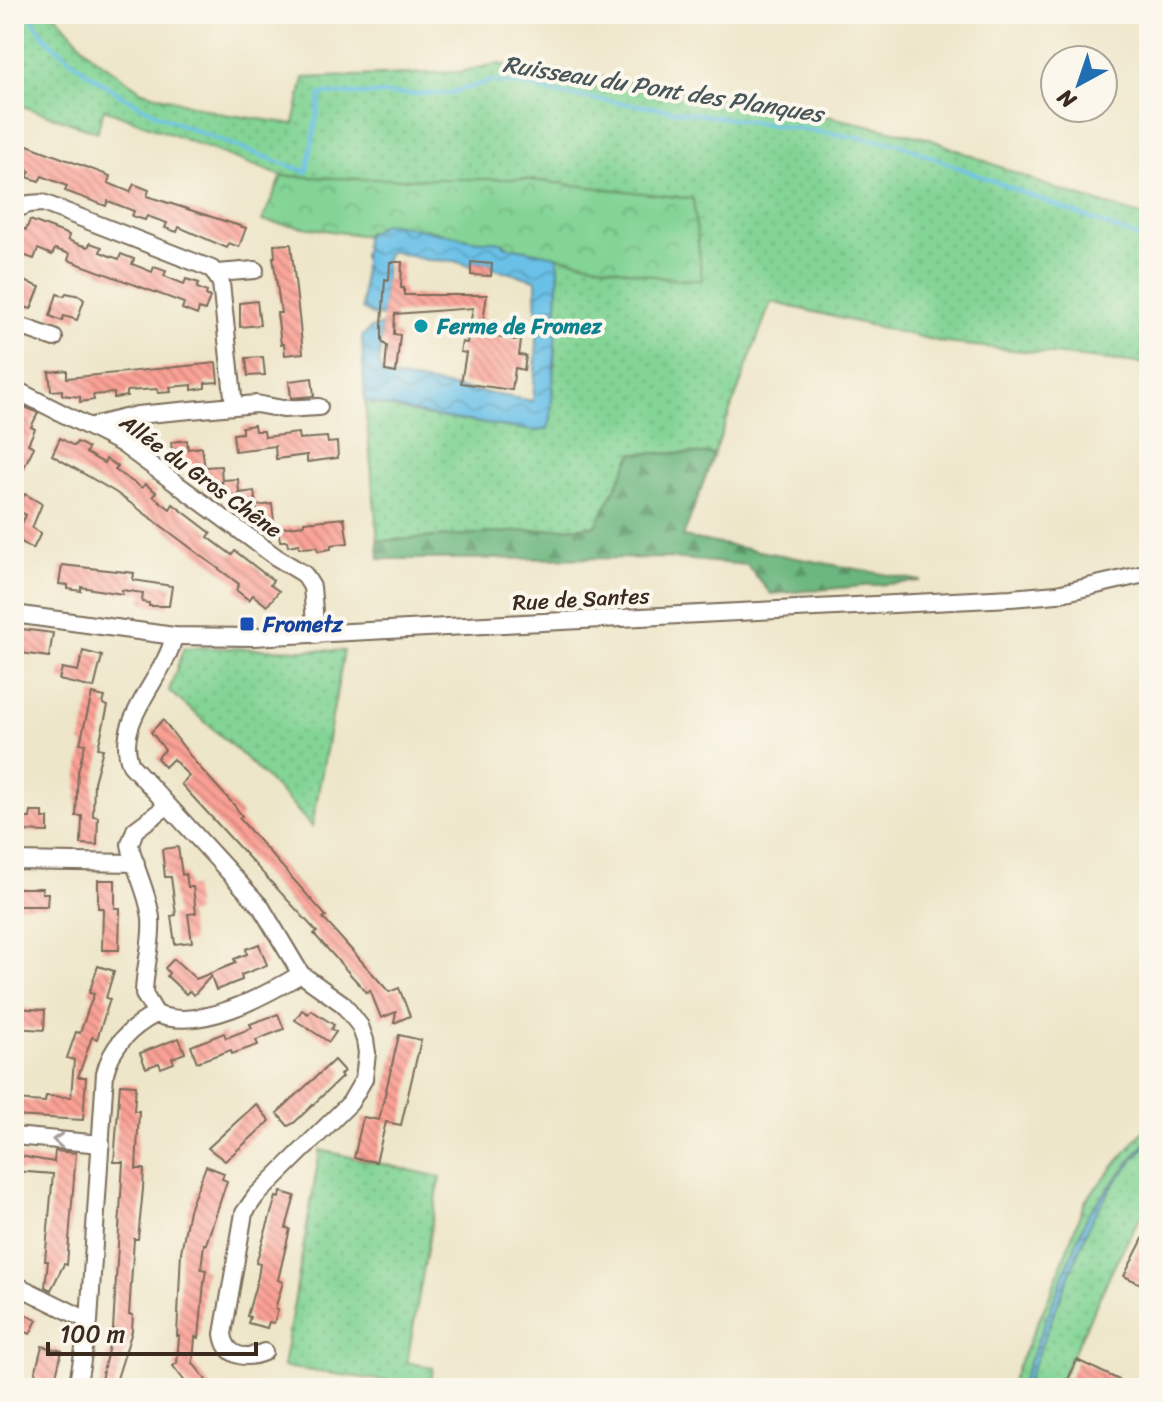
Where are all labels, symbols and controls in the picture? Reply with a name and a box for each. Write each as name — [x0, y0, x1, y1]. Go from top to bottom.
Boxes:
water label: Ruisseau du Pont des Planques — [500, 43, 829, 136]
north arrow — [1039, 44, 1119, 124]
text: N — [1048, 79, 1086, 119]
place label: Ferme de Fromez — [436, 307, 603, 346]
marker: Ferme de Fromez — [412, 317, 430, 335]
street label: Allée du Gros Chêne — [110, 403, 291, 549]
street label: Rue de Santes — [512, 576, 651, 622]
place label: Frometz — [262, 605, 344, 644]
marker: Frometz — [238, 615, 256, 633]
one-way arrow — [51, 1132, 64, 1149]
scale bar — [48, 1306, 256, 1356]
text: 100 m — [60, 1313, 125, 1355]

